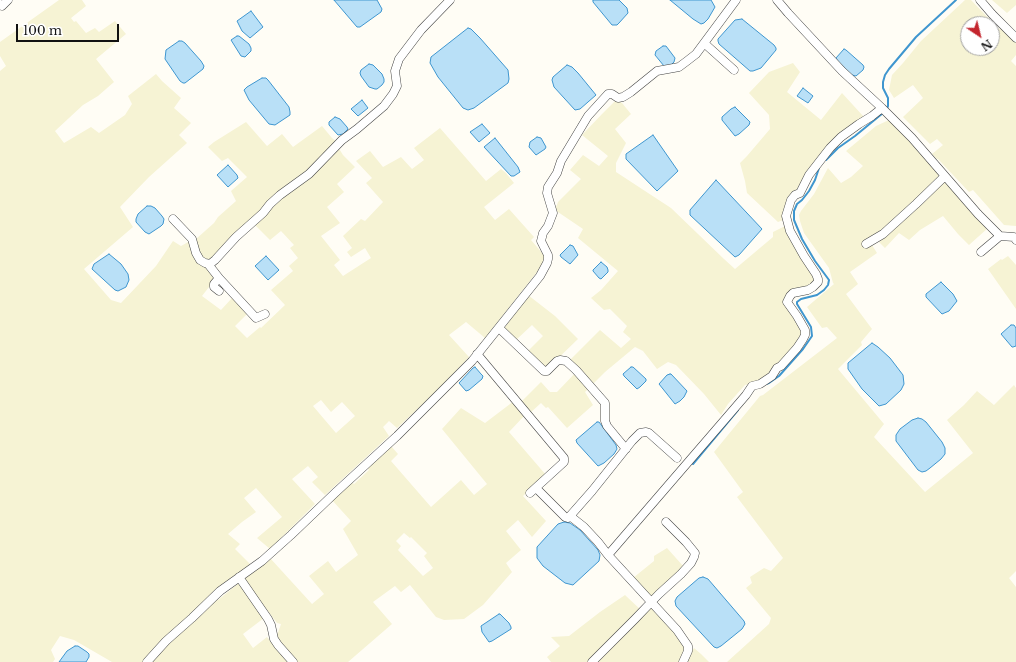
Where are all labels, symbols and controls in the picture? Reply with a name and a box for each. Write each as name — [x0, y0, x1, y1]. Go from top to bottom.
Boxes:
scale bar — [18, 16, 121, 42]
north arrow — [960, 16, 1000, 56]
text: 100 m — [23, 23, 62, 38]
text: N — [978, 36, 995, 54]

